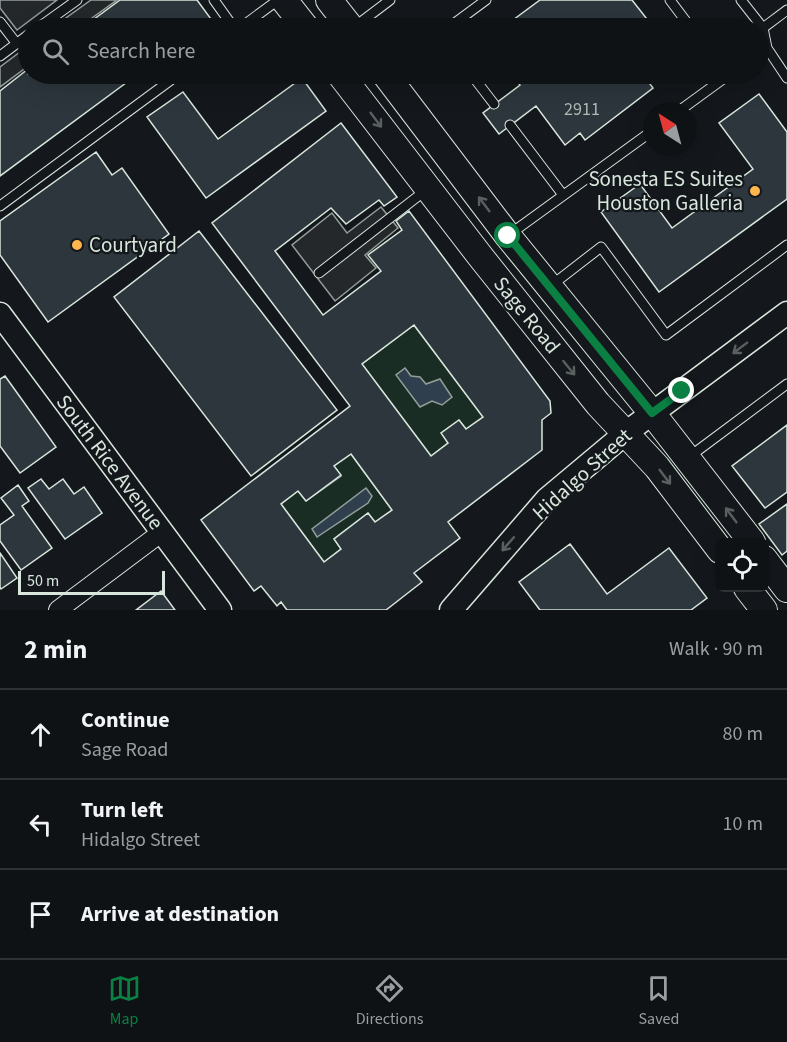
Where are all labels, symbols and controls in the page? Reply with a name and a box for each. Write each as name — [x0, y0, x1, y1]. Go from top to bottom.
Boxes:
search box — [18, 18, 769, 84]
icon: search — [39, 35, 72, 68]
text: Search here — [87, 35, 195, 67]
house number: 2911 — [564, 97, 600, 122]
north arrow — [643, 102, 697, 156]
one-way arrow — [369, 112, 382, 128]
place label: Sonesta ES Suites Houston Galleria — [588, 164, 743, 218]
marker: Sonesta ES Suites Houston Galleria — [748, 184, 762, 198]
one-way arrow — [477, 196, 490, 212]
route start — [494, 222, 520, 248]
place label: Courtyard — [89, 230, 177, 260]
marker: Courtyard — [70, 238, 84, 252]
street label: Sage Road — [486, 270, 568, 360]
one-way arrow — [732, 341, 748, 354]
one-way arrow — [563, 359, 576, 375]
route end — [668, 377, 694, 403]
street label: South Rice Avenue — [49, 388, 171, 536]
street label: Hidalgo Street — [526, 421, 638, 527]
one-way arrow — [658, 469, 671, 485]
one-way arrow — [724, 508, 737, 524]
one-way arrow — [502, 536, 515, 552]
map controls — [715, 538, 769, 592]
button: locate — [715, 538, 769, 592]
scale bar — [18, 568, 165, 596]
text: 50 m — [27, 570, 59, 592]
text: 2 min — [24, 631, 87, 668]
text: Walk · 90 m — [669, 635, 763, 663]
text: Continue — [81, 704, 170, 736]
icon: ahead — [24, 718, 57, 751]
text: 80 m — [723, 720, 763, 748]
text: Sage Road — [81, 736, 168, 764]
text: Turn left — [81, 794, 163, 826]
icon: left — [24, 808, 57, 841]
text: 10 m — [723, 810, 763, 838]
text: Hidalgo Street — [81, 826, 200, 854]
icon: arrive — [24, 898, 57, 931]
text: Arrive at destination — [81, 898, 279, 930]
tab: Map — [108, 972, 141, 1030]
tab: Directions — [356, 972, 423, 1030]
tab: Saved — [639, 972, 679, 1030]

